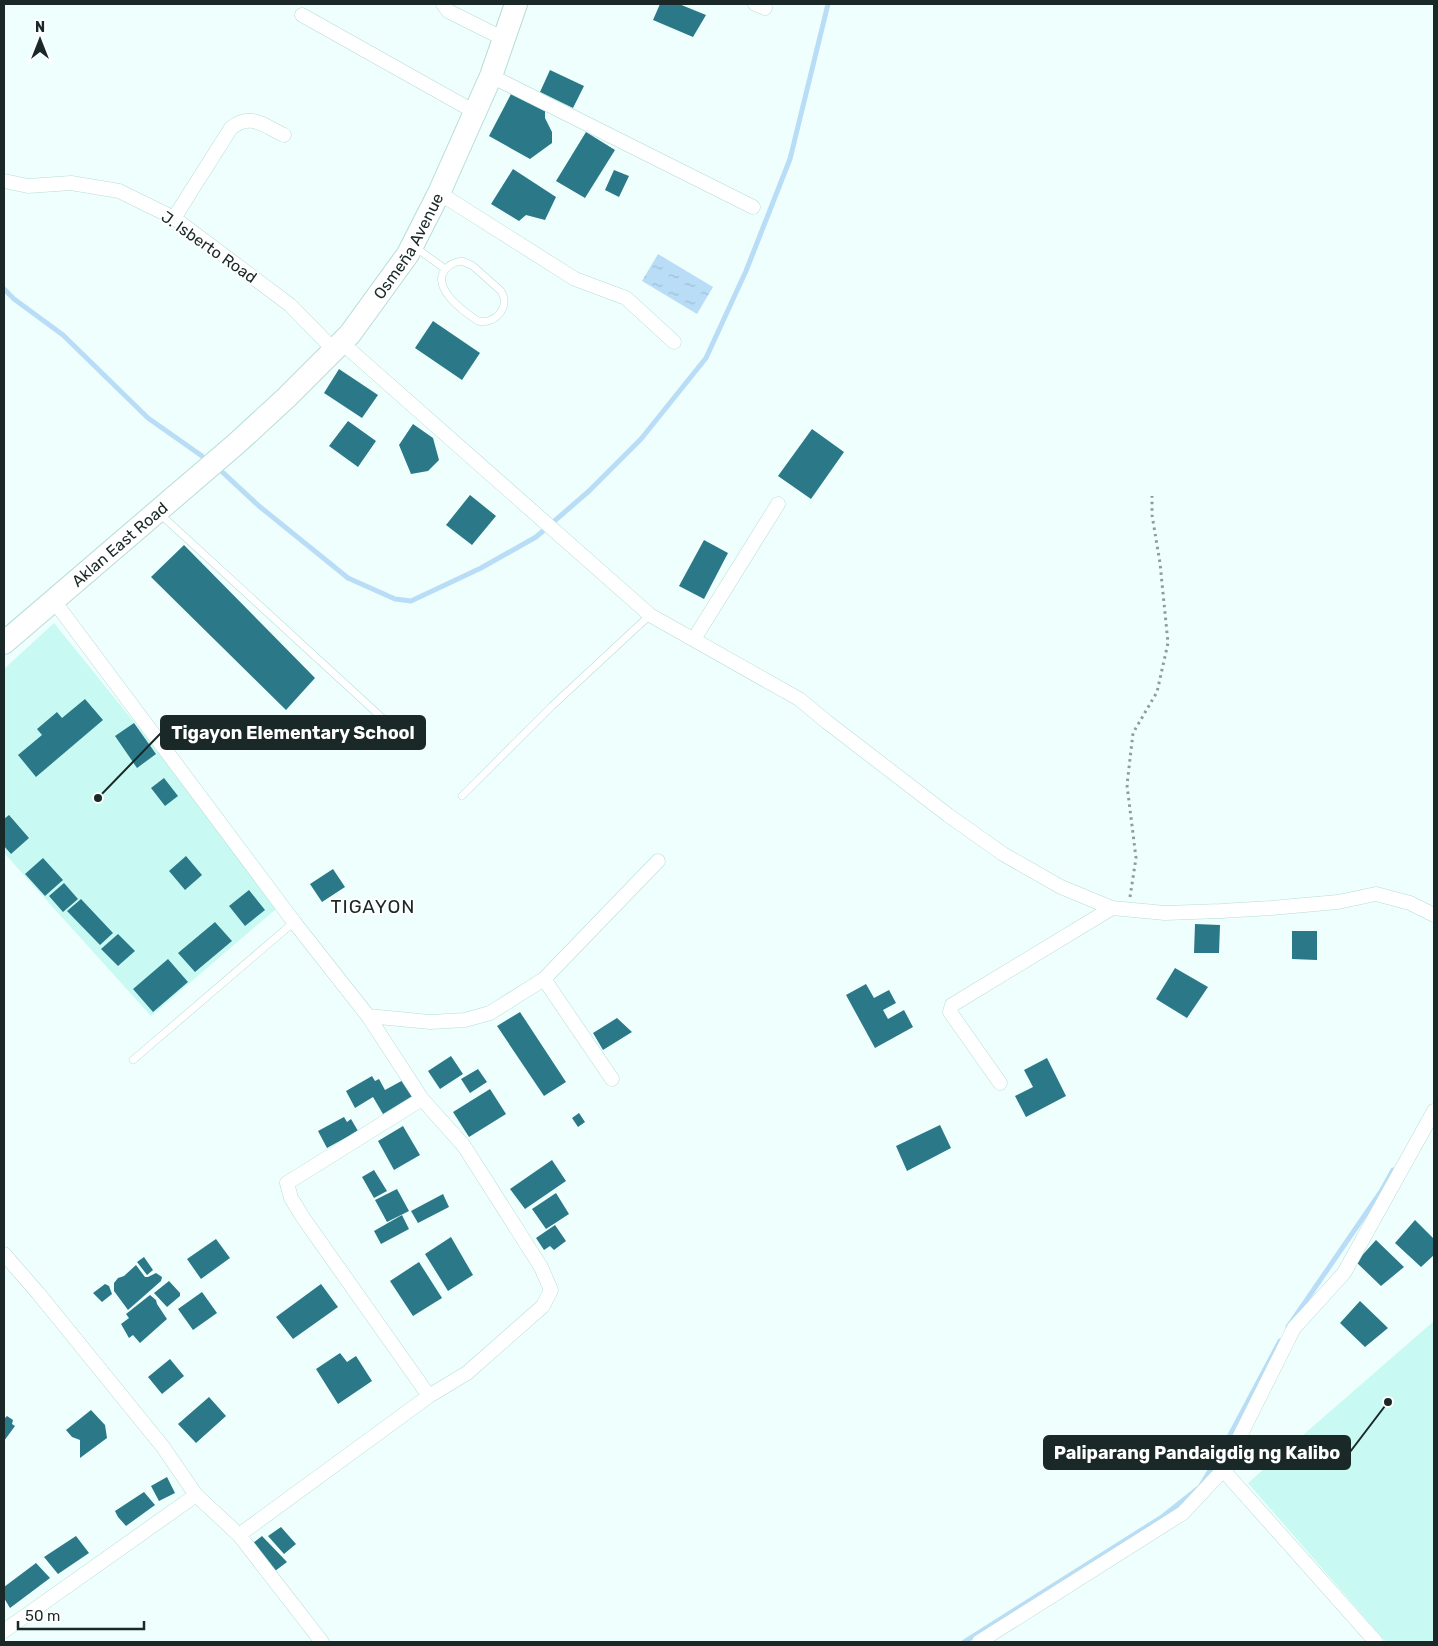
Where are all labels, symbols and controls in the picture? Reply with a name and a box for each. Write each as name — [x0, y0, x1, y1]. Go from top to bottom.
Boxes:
north arrow — [15, 15, 65, 65]
text: N — [35, 19, 45, 36]
street label: Osmeña Avenue — [369, 190, 447, 303]
street label: J. Isberto Road — [158, 207, 260, 287]
street label: Aklan East Road — [68, 498, 171, 590]
callout: Tigayon Elementary School — [161, 716, 425, 749]
text: Tigayon Elementary School — [171, 722, 415, 744]
district label: TIGAYON — [330, 895, 416, 918]
callout: Paliparang Pandaigdig ng Kalibo — [1044, 1436, 1350, 1469]
text: Paliparang Pandaigdig ng Kalibo — [1054, 1442, 1340, 1464]
scale bar — [18, 1598, 144, 1630]
text: 50 m — [25, 1607, 60, 1625]

